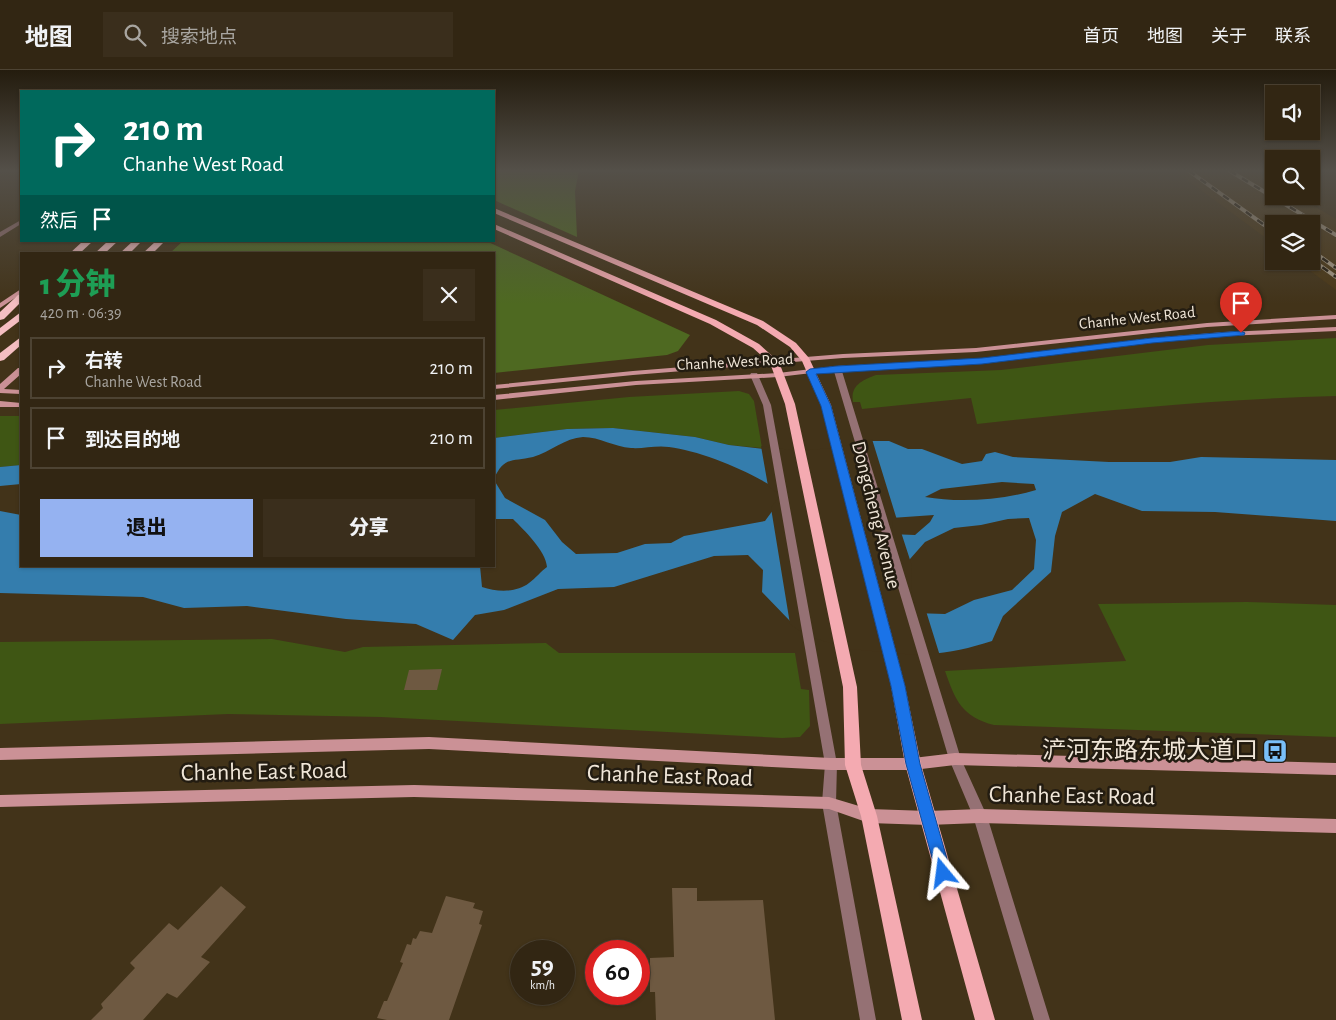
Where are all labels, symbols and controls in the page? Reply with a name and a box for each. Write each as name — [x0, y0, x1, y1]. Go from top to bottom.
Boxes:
search box — [103, 12, 453, 57]
icon: search — [121, 21, 149, 49]
text: 地图 — [25, 26, 73, 50]
text: 搜索地点 — [161, 28, 237, 47]
text: 首页 — [1083, 28, 1119, 46]
text: 地图 — [1147, 28, 1183, 46]
text: 关于 — [1211, 28, 1247, 46]
text: 联系 — [1275, 28, 1311, 46]
map controls — [1265, 85, 1320, 270]
button: sound — [1265, 85, 1320, 140]
icon: right — [40, 110, 105, 175]
text: 210 m — [123, 112, 204, 147]
button: search — [1265, 150, 1320, 205]
text: Chanhe West Road — [123, 153, 284, 175]
icon: arrive — [88, 205, 116, 233]
text: 然后 — [40, 212, 78, 231]
button: layers — [1265, 215, 1320, 270]
button: close — [423, 269, 475, 321]
text: 1 分钟 — [40, 270, 115, 300]
pin — [1220, 282, 1262, 333]
icon: arrive — [1227, 289, 1255, 317]
street label: Chanhe West Road — [1078, 304, 1196, 332]
text: 420 m · 06:39 — [40, 305, 122, 321]
street label: Chanhe West Road — [676, 351, 794, 373]
text: 右转 — [85, 352, 123, 371]
icon: right — [42, 354, 70, 382]
text: 210 m — [429, 359, 473, 378]
text: Chanhe West Road — [85, 374, 202, 390]
icon: arrive — [42, 424, 70, 452]
text: 210 m — [429, 429, 473, 448]
text: 到达目的地 — [85, 431, 180, 450]
street label: Dongcheng Avenue — [848, 439, 904, 591]
button: 退出 — [40, 499, 253, 557]
button: 分享 — [263, 499, 475, 557]
place label: 浐河东路东城大道口 — [1042, 737, 1258, 763]
bus stop icon: 浐河东路东城大道口 — [1262, 738, 1288, 764]
street label: Chanhe East Road — [181, 759, 347, 785]
street label: Chanhe East Road — [587, 761, 753, 791]
street label: Chanhe East Road — [989, 783, 1155, 809]
position arrow — [916, 846, 968, 898]
speed limit sign: 60 — [585, 940, 650, 1005]
text: 59 — [531, 954, 554, 979]
text: km/h — [530, 979, 555, 991]

